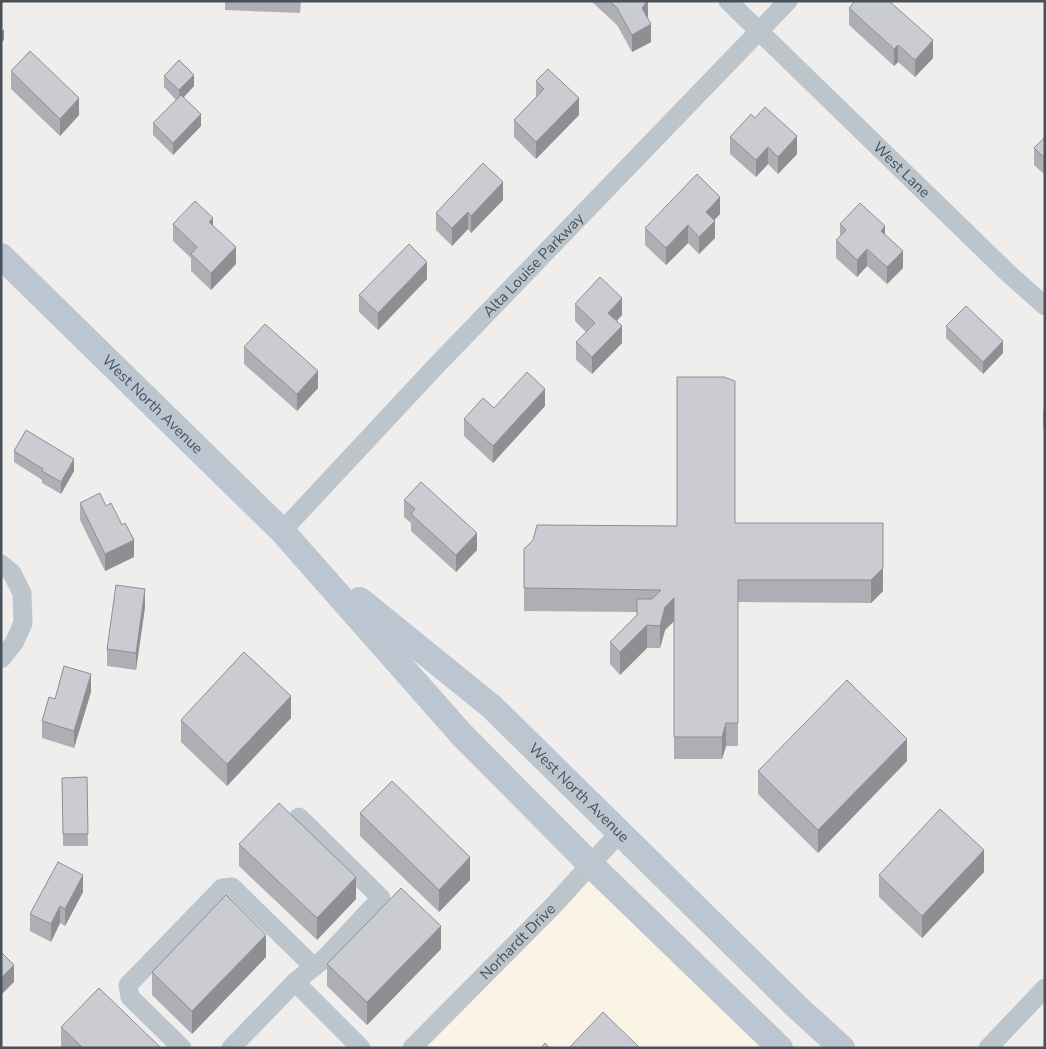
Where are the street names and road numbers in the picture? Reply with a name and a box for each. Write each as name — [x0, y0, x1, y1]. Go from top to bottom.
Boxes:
street label: West Lane — [869, 137, 935, 202]
street label: Alta Louise Parkway — [478, 208, 589, 321]
street label: West North Avenue — [98, 350, 207, 458]
street label: West North Avenue — [524, 739, 634, 847]
street label: Norhardt Drive — [475, 899, 560, 984]

